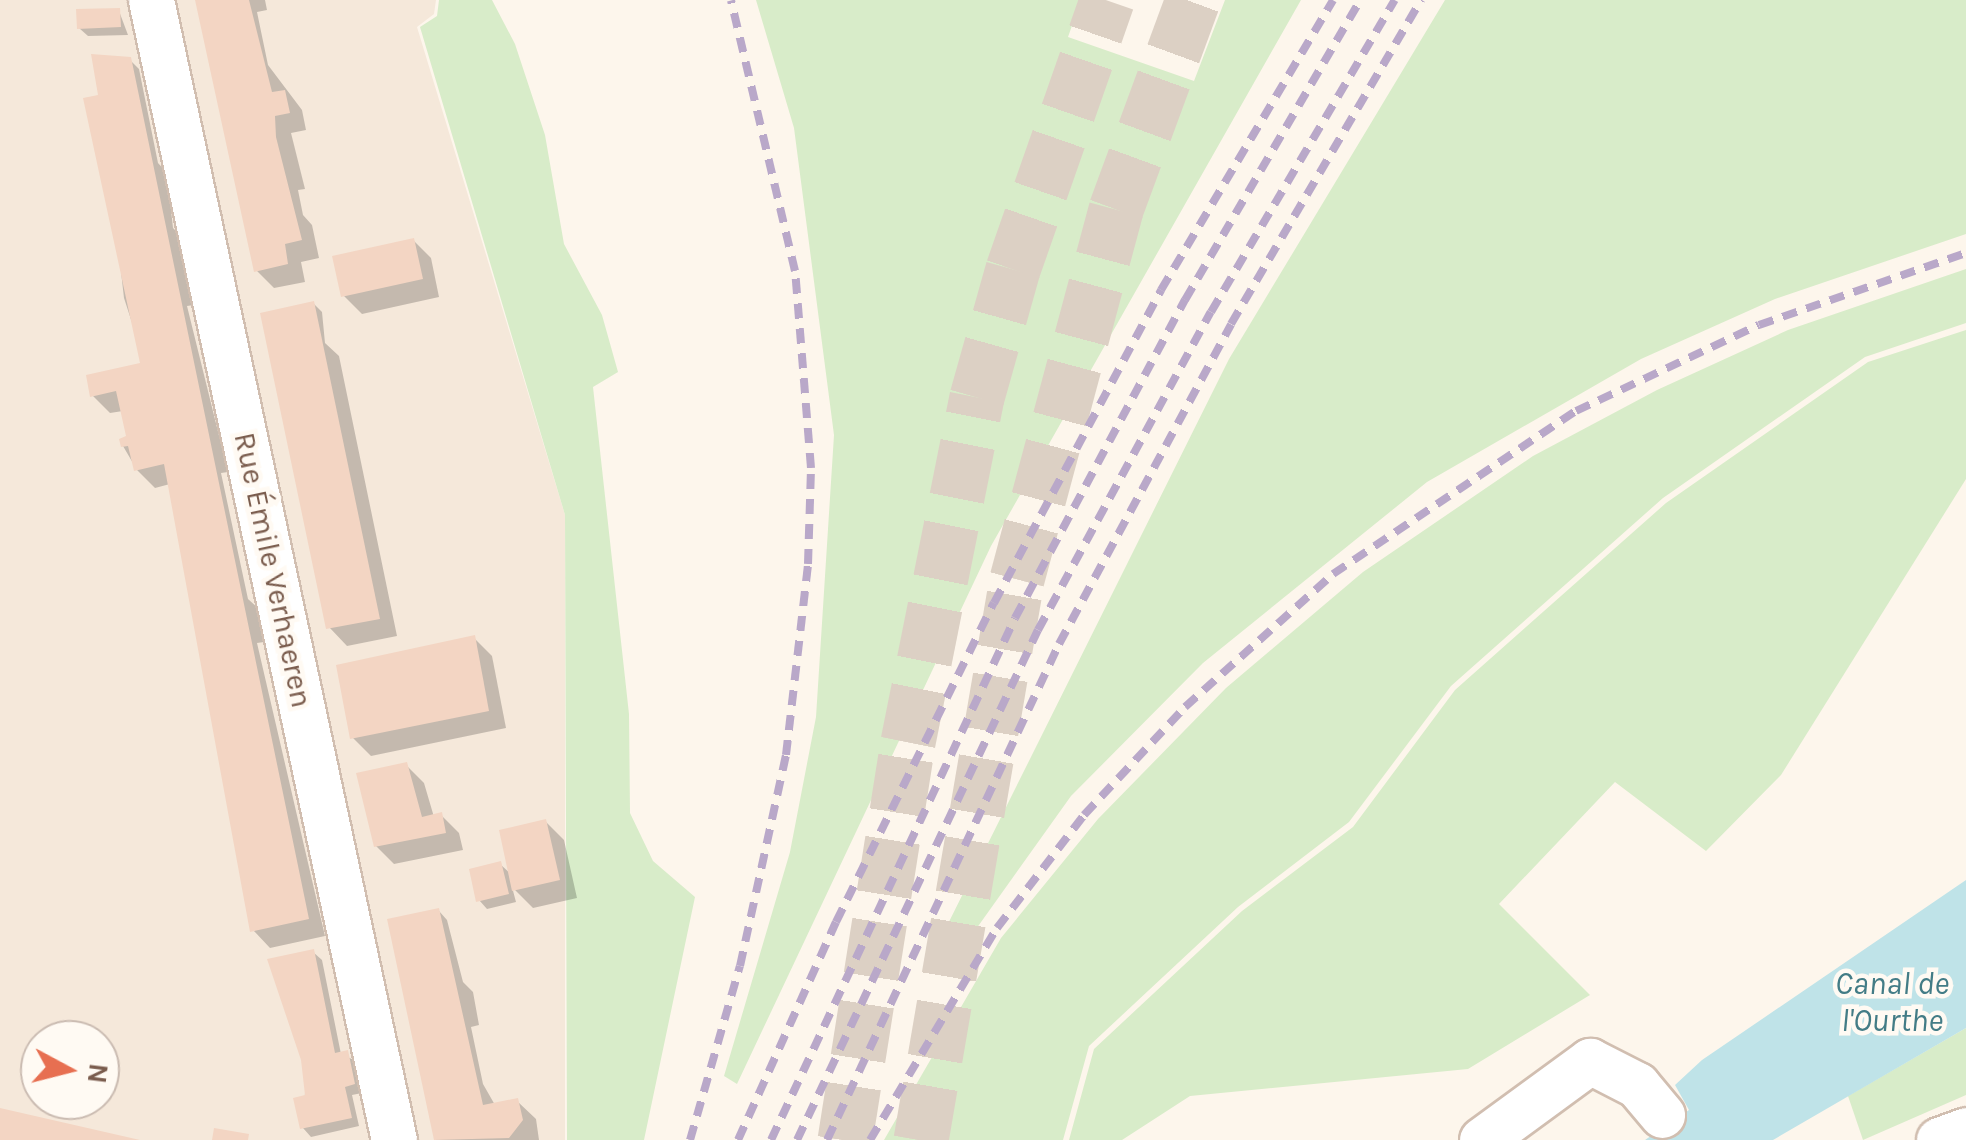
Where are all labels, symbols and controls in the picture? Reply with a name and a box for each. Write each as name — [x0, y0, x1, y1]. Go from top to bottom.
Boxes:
street label: Rue Émile Verhaeren — [226, 429, 320, 711]
water label: Canal de l'Ourthe — [1835, 966, 1949, 1041]
north arrow — [20, 1020, 120, 1120]
text: N — [81, 1061, 116, 1085]

